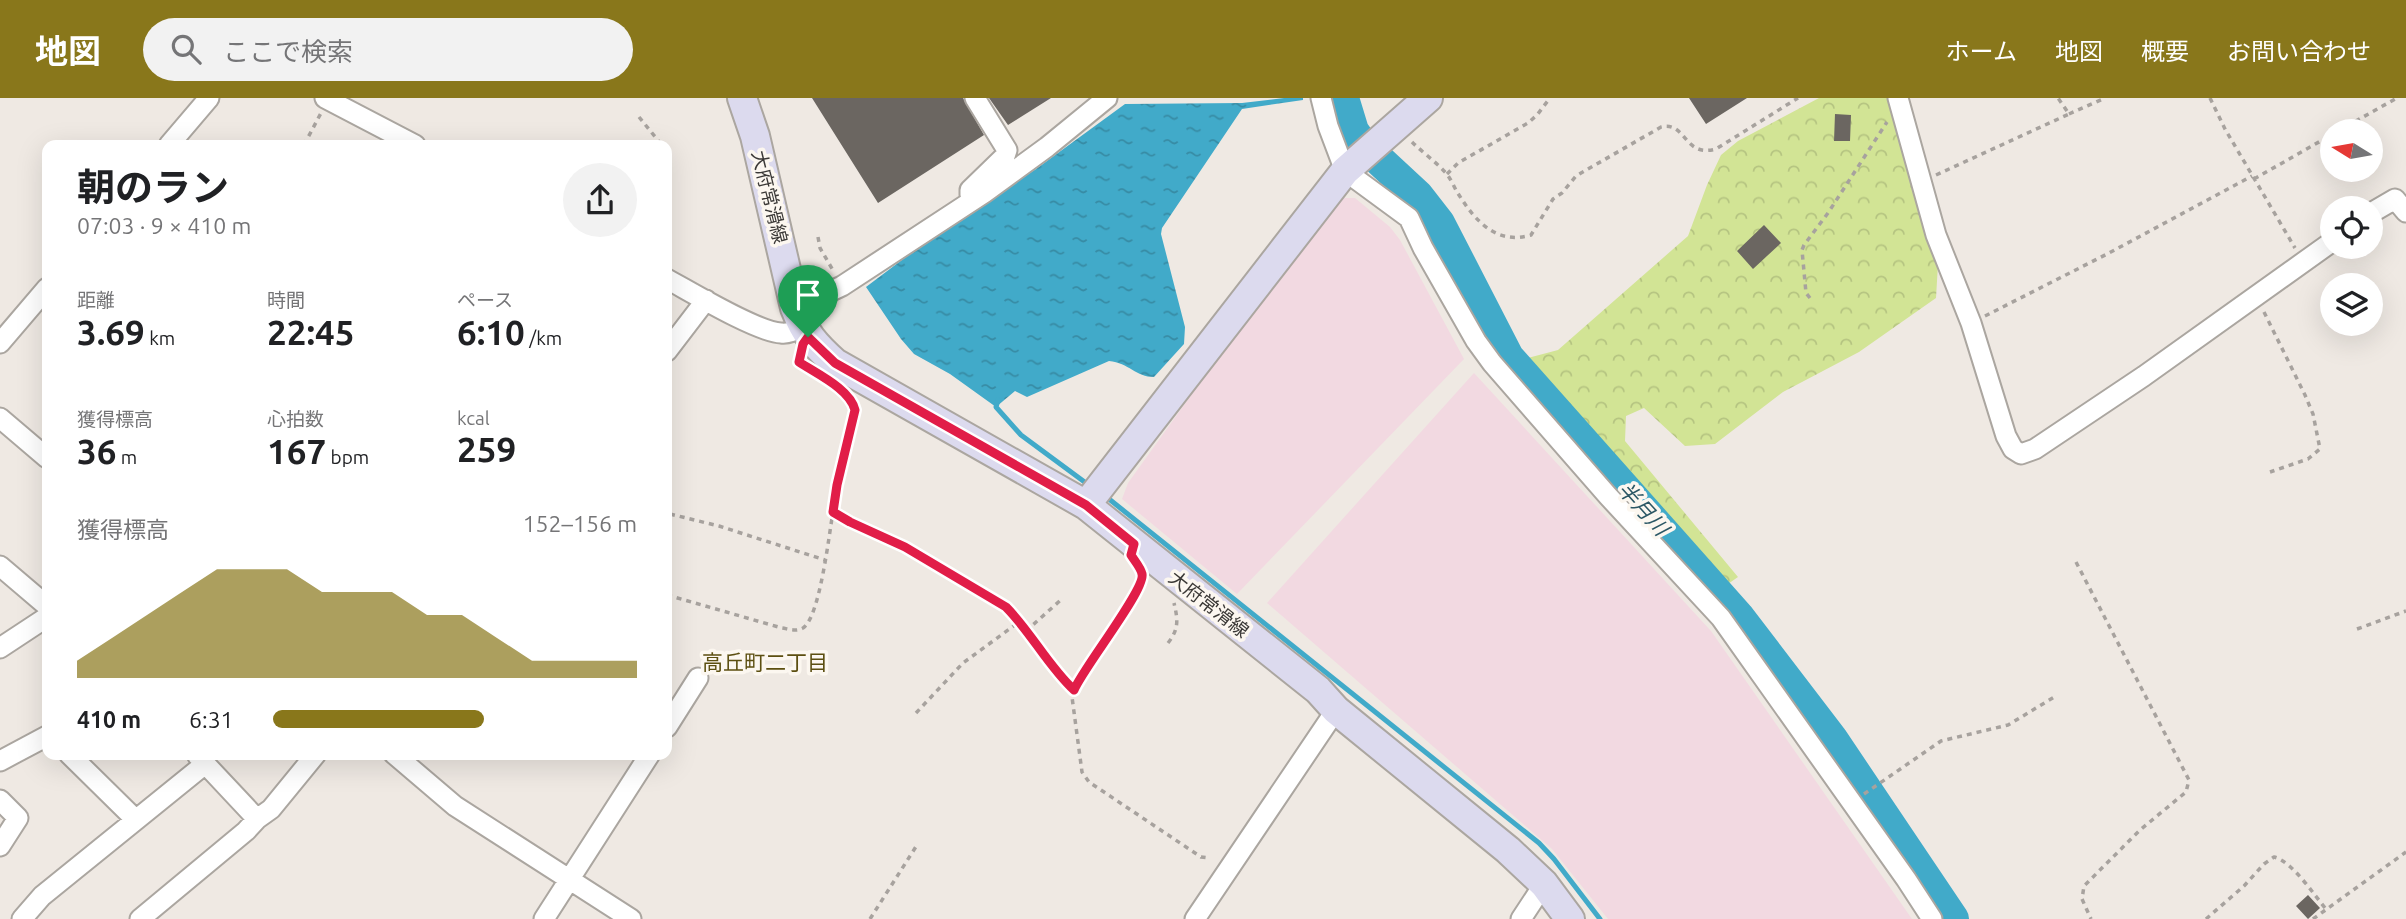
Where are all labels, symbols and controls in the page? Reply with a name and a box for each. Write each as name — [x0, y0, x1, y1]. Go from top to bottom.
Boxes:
search box — [143, 18, 633, 81]
icon: search — [167, 30, 205, 68]
text: 地図 — [35, 32, 101, 69]
text: ここで検索 — [223, 37, 353, 66]
text: ホーム — [1946, 38, 2017, 65]
text: 地図 — [2055, 38, 2103, 65]
text: 概要 — [2141, 38, 2189, 65]
text: お問い合わせ — [2227, 38, 2371, 65]
north arrow — [2320, 119, 2384, 182]
map controls — [2320, 119, 2383, 336]
street label: 大府常滑線 — [748, 148, 792, 246]
button: share — [563, 163, 637, 237]
text: 朝のラン — [77, 166, 229, 208]
button: locate — [2320, 196, 2383, 259]
text: 07:03 · 9 × 410 m — [77, 213, 251, 238]
pin — [778, 265, 838, 337]
button: layers — [2320, 273, 2383, 336]
icon: arrive — [789, 276, 827, 314]
text: 距離 — [77, 289, 115, 311]
text: 時間 — [267, 289, 305, 311]
text: ペース — [457, 289, 513, 311]
text: 3.69 — [77, 312, 145, 352]
text: 22:45 — [267, 312, 355, 352]
text: 6:10 — [457, 312, 525, 352]
text: km — [145, 327, 175, 349]
text: /km — [525, 327, 562, 349]
text: kcal — [457, 407, 490, 429]
text: 獲得標高 — [77, 408, 153, 430]
text: 心拍数 — [267, 408, 324, 430]
text: 259 — [457, 429, 516, 469]
text: 36 — [77, 431, 116, 471]
text: 167 — [267, 431, 326, 471]
text: m — [116, 446, 137, 468]
text: bpm — [326, 446, 369, 468]
water label: 半月川 — [1614, 477, 1675, 541]
text: 152–156 m — [523, 511, 637, 536]
text: 獲得標高 — [77, 517, 169, 542]
street label: 大府常滑線 — [1165, 566, 1253, 642]
district label: 高丘町二丁目 — [702, 650, 828, 674]
text: 410 m — [77, 707, 141, 732]
text: 6:31 — [189, 707, 234, 732]

